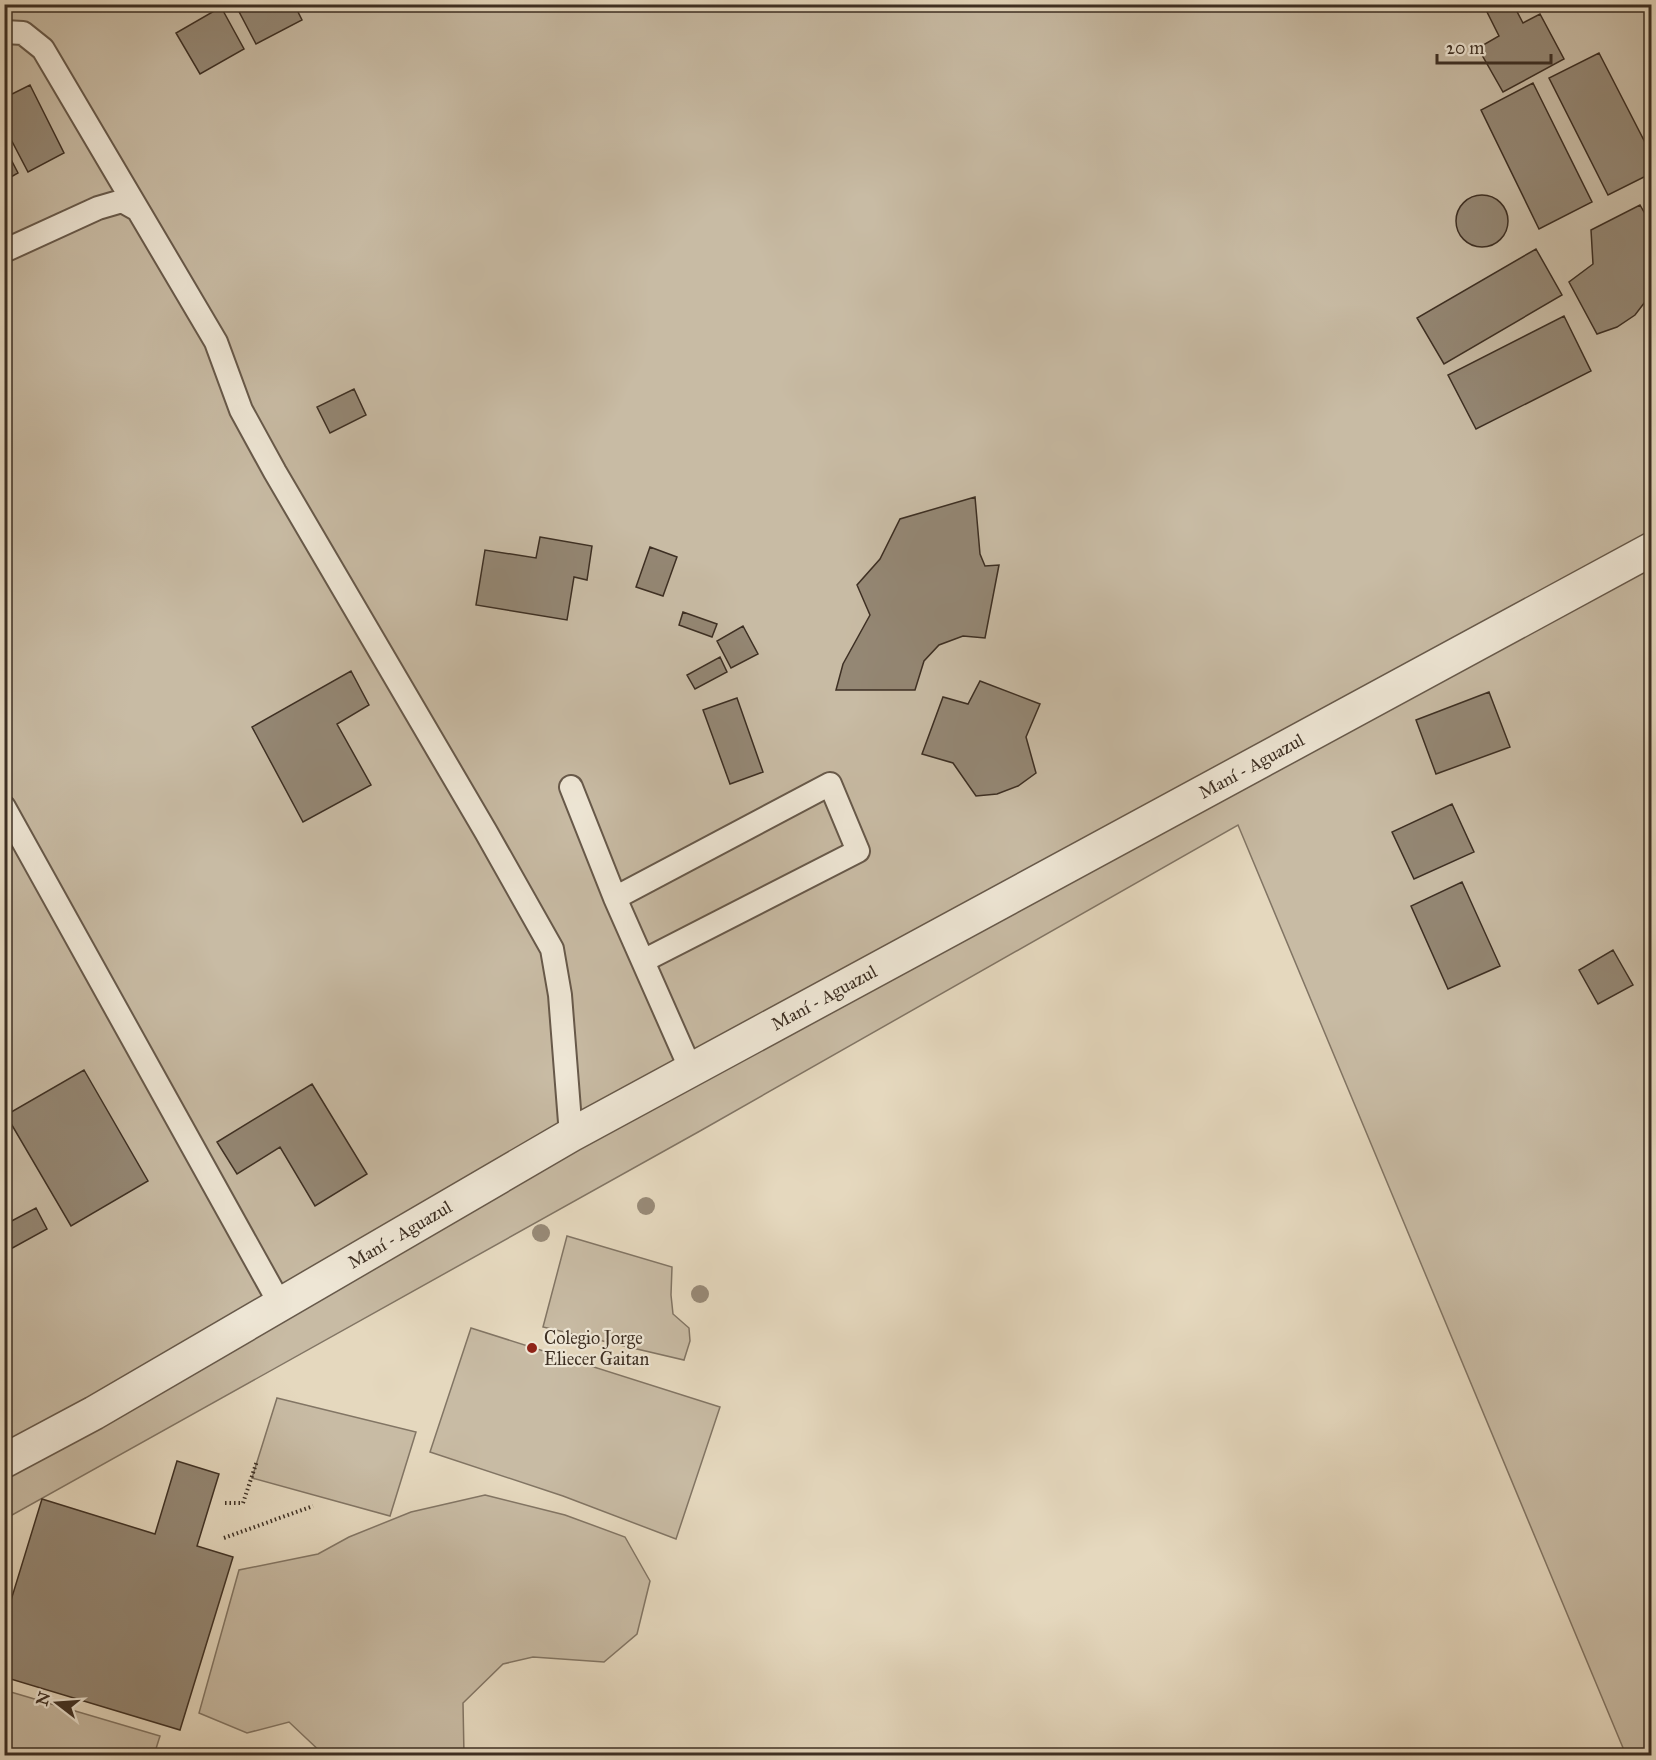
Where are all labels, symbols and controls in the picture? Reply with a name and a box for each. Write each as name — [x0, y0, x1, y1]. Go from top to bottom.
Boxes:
scale bar — [1437, 27, 1551, 65]
text: 20 m — [1446, 37, 1484, 59]
street label: Maní - Aguazul — [1195, 729, 1308, 804]
street label: Maní - Aguazul — [768, 960, 881, 1035]
street label: Maní - Aguazul — [344, 1196, 456, 1274]
place label: Colegio Jorge Eliecer Gaitan — [544, 1327, 649, 1370]
marker: Colegio Jorge Eliecer Gaitan — [525, 1341, 539, 1355]
north arrow — [27, 1673, 87, 1733]
text: N — [32, 1689, 54, 1708]

